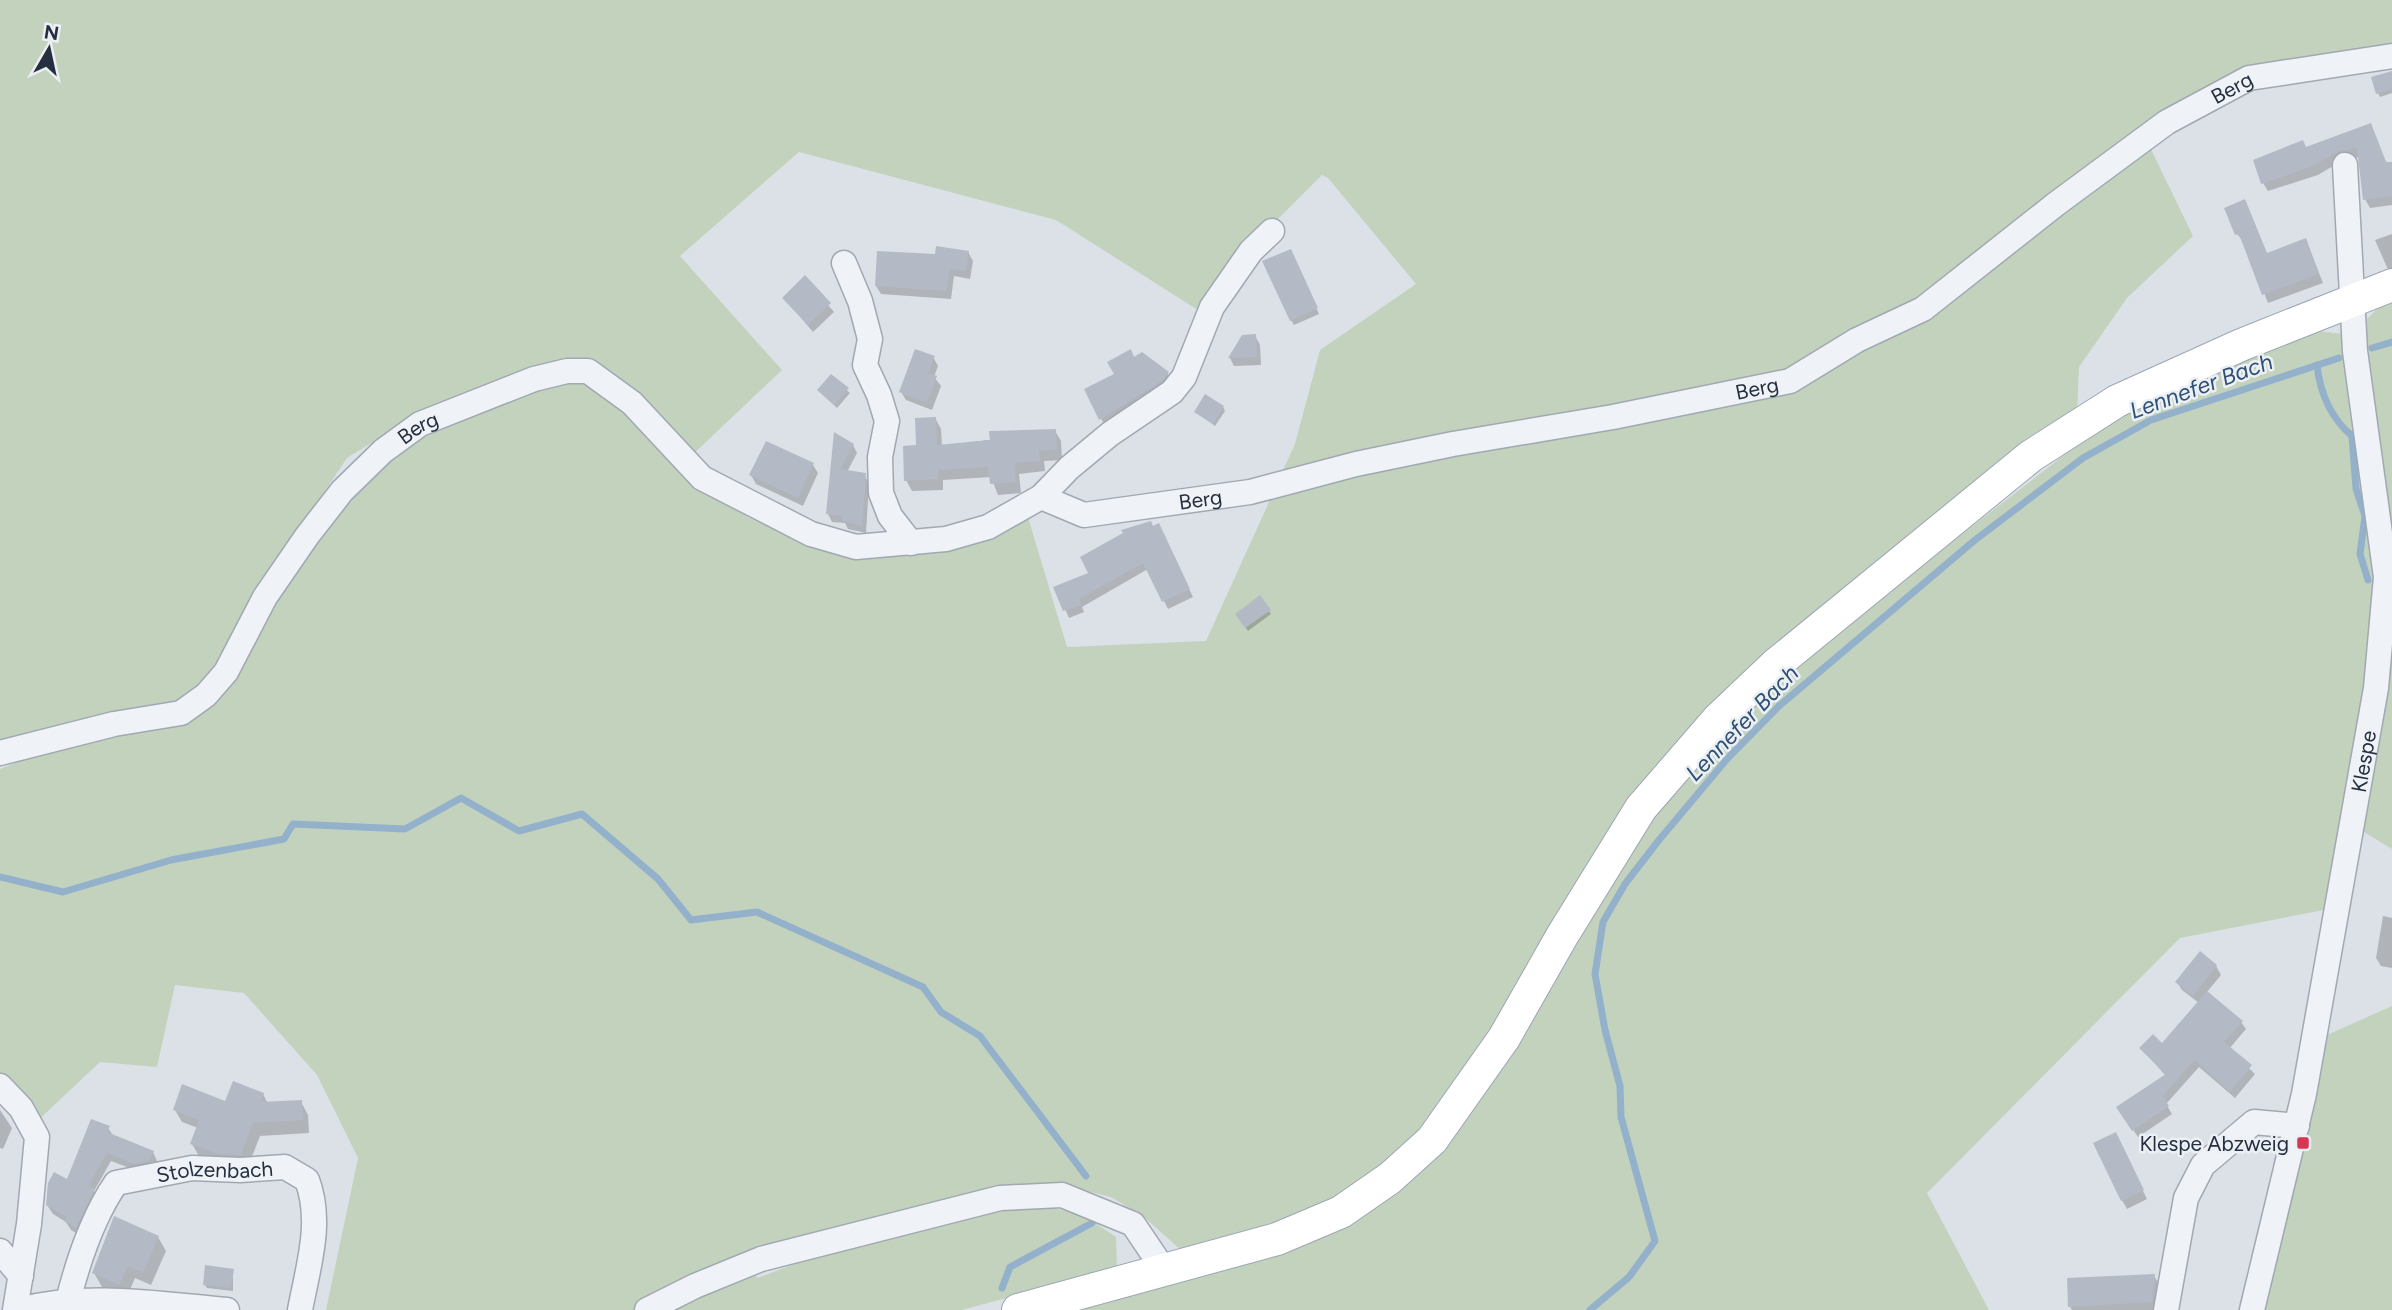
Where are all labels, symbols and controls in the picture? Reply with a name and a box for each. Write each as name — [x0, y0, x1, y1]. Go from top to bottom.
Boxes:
north arrow — [14, 14, 84, 84]
text: N — [43, 20, 61, 45]
street label: Berg — [2206, 66, 2257, 109]
water label: Lennefer Bach — [2126, 347, 2276, 425]
street label: Berg — [1733, 371, 1781, 404]
street label: Berg — [392, 406, 442, 449]
street label: Berg — [1177, 484, 1224, 514]
water label: Lennefer Bach — [1680, 659, 1804, 787]
street label: Klespe — [2345, 728, 2381, 794]
place label: Klespe Abzweig — [2140, 1131, 2289, 1156]
marker: Klespe Abzweig — [2295, 1135, 2311, 1151]
street label: Stolzenbach — [154, 1155, 274, 1187]

